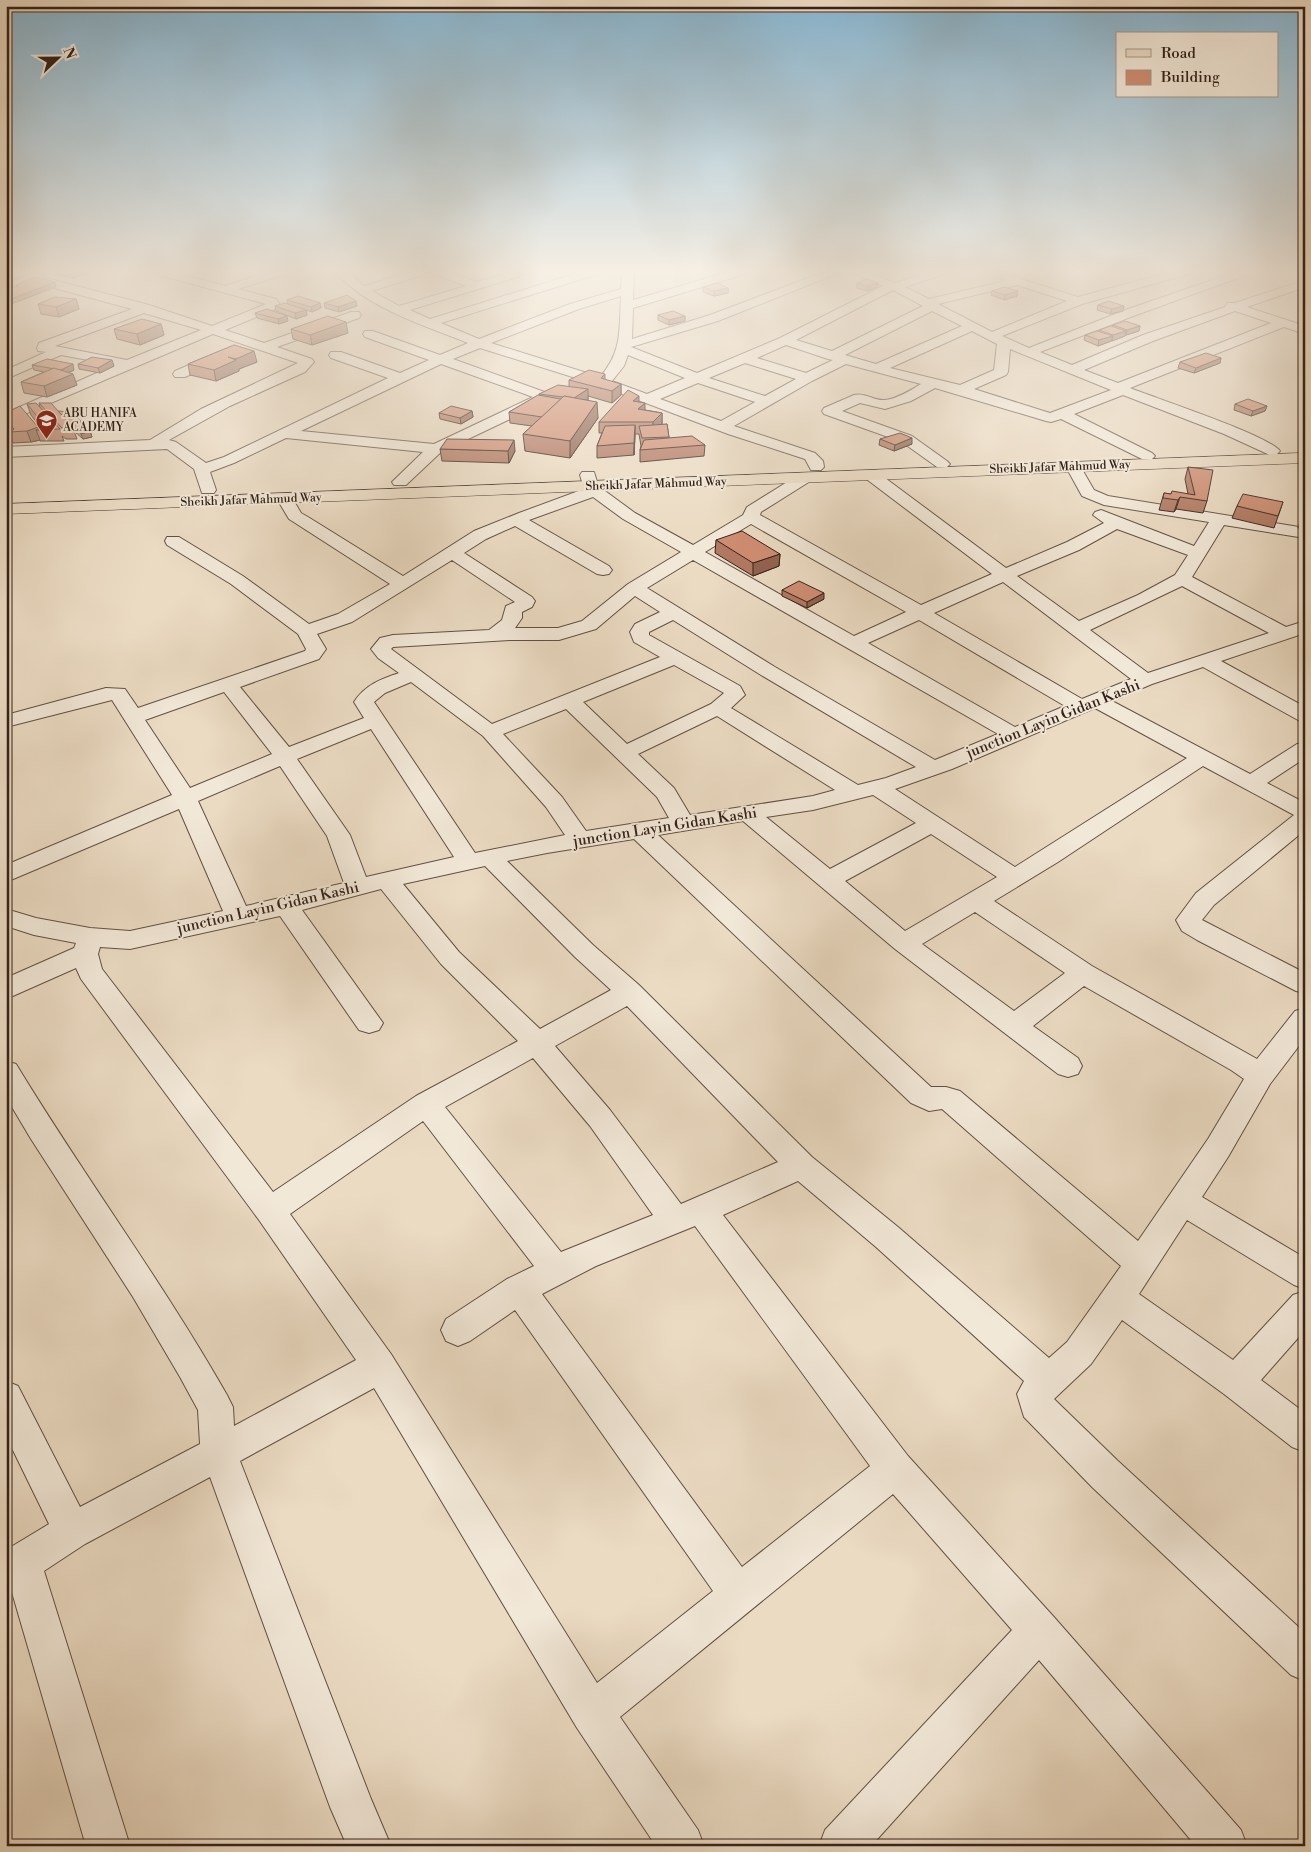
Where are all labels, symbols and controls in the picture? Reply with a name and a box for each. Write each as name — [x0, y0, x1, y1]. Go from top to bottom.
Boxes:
north arrow — [32, 32, 82, 82]
legend — [1116, 32, 1278, 98]
text: Road — [1161, 44, 1196, 63]
text: N — [59, 45, 80, 62]
text: Building — [1160, 68, 1220, 87]
place label: ABU HANIFA ACADEMY — [62, 406, 138, 435]
school or university icon: ABU HANIFA ACADEMY — [35, 408, 59, 439]
street label: Sheikh Jafar Mahmud Way — [989, 457, 1131, 477]
street label: Sheikh Jafar Mahmud Way — [585, 474, 727, 494]
street label: Sheikh Jafar Mahmud Way — [180, 490, 322, 510]
street label: junction Layin Gidan Kashi — [962, 675, 1143, 763]
street label: junction Layin Gidan Kashi — [571, 803, 758, 851]
street label: junction Layin Gidan Kashi — [174, 878, 361, 938]

